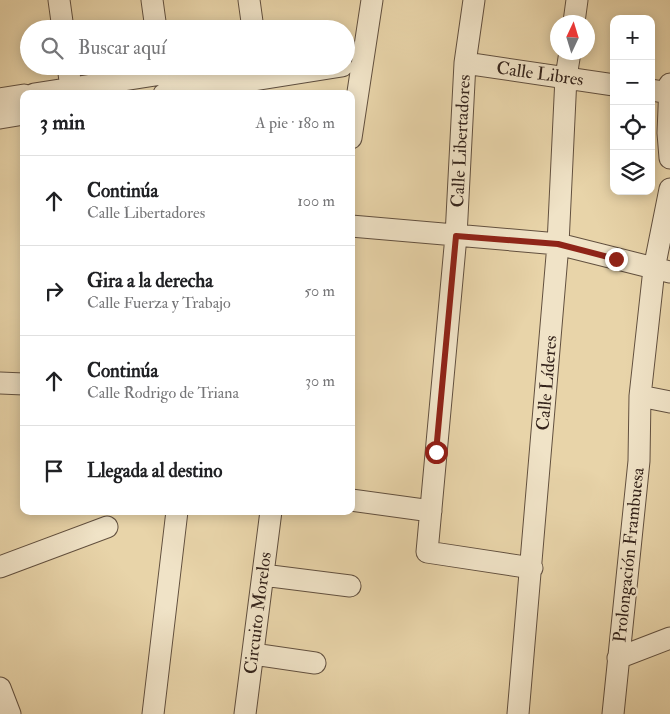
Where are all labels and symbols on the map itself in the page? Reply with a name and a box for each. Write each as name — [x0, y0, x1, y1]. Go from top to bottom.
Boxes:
north arrow — [550, 15, 595, 60]
street label: Calle Libres — [495, 56, 585, 92]
street label: Calle Libertadores — [446, 74, 476, 208]
route end — [605, 248, 628, 271]
street label: Calle Líderes — [531, 334, 563, 432]
route start — [425, 441, 448, 464]
street label: Prolongación Frambuesa — [608, 466, 650, 644]
street label: Circuito Morelos — [239, 550, 277, 676]

